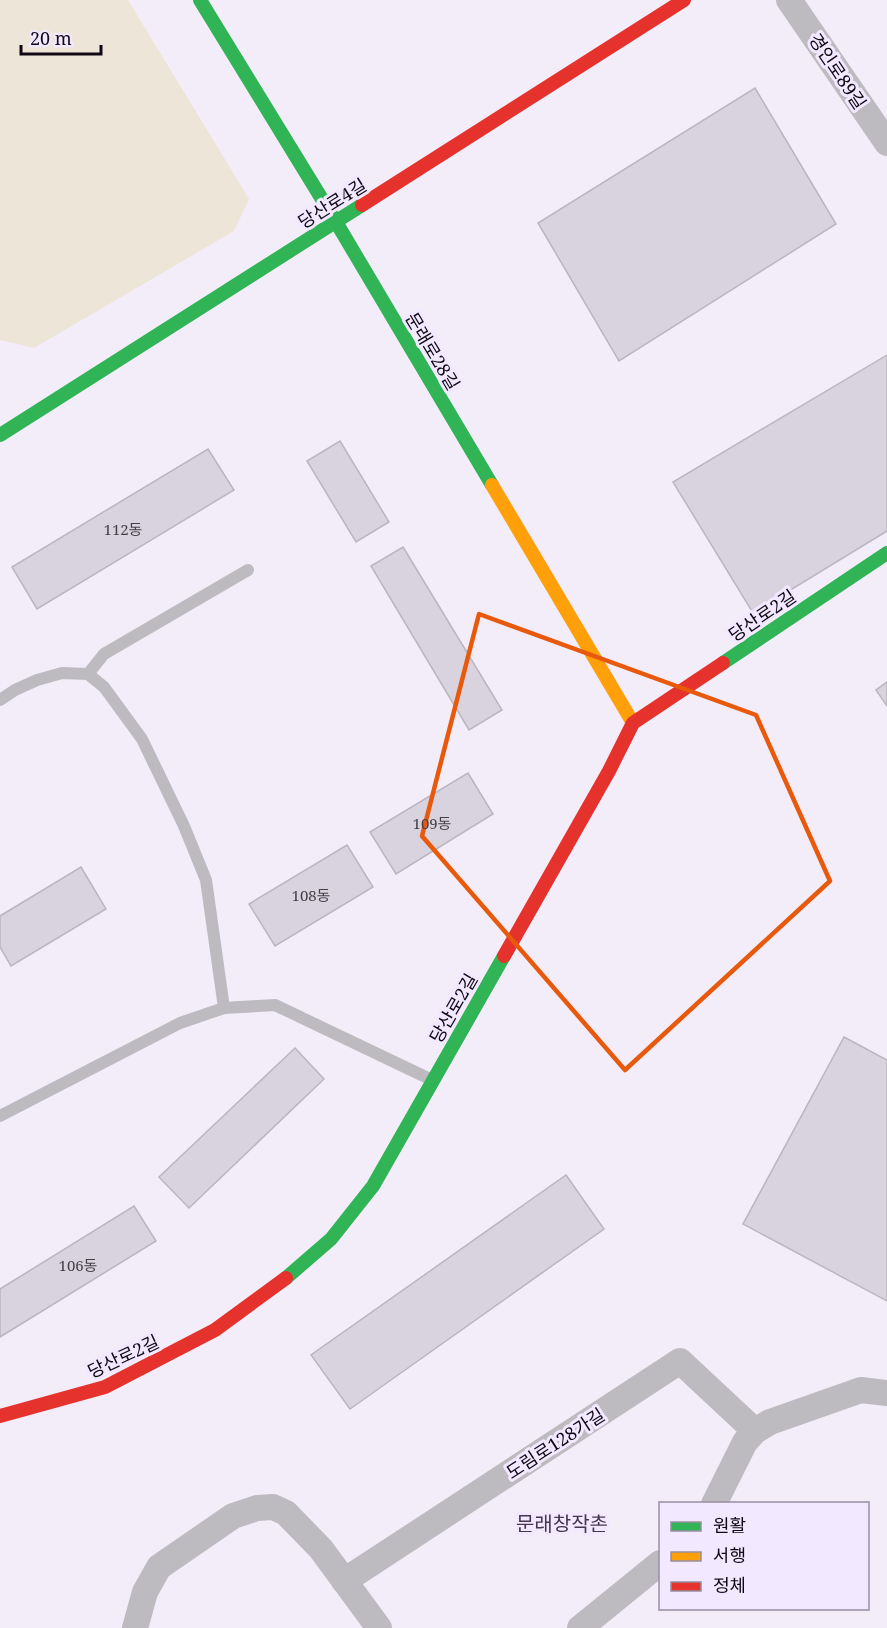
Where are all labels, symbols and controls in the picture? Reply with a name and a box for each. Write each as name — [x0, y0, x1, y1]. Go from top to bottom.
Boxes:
scale bar — [21, 18, 100, 56]
text: 20 m — [30, 26, 72, 50]
street label: 경인로89길 — [804, 28, 872, 114]
street label: 당산로4길 — [293, 173, 371, 233]
street label: 문래로28길 — [400, 308, 466, 394]
house number: 112동 — [104, 519, 142, 539]
street label: 당산로2길 — [724, 584, 800, 646]
house number: 109동 — [413, 813, 451, 833]
house number: 108동 — [292, 885, 330, 905]
street label: 당산로2길 — [424, 969, 482, 1047]
house number: 106동 — [59, 1255, 97, 1275]
street label: 당산로2길 — [83, 1329, 163, 1383]
street label: 도림로128가길 — [501, 1402, 609, 1484]
legend — [659, 1502, 869, 1610]
district label: 문래창작촌 — [516, 1510, 608, 1537]
text: 원활 — [713, 1513, 746, 1537]
text: 서행 — [713, 1543, 746, 1567]
text: 정체 — [713, 1573, 746, 1597]

